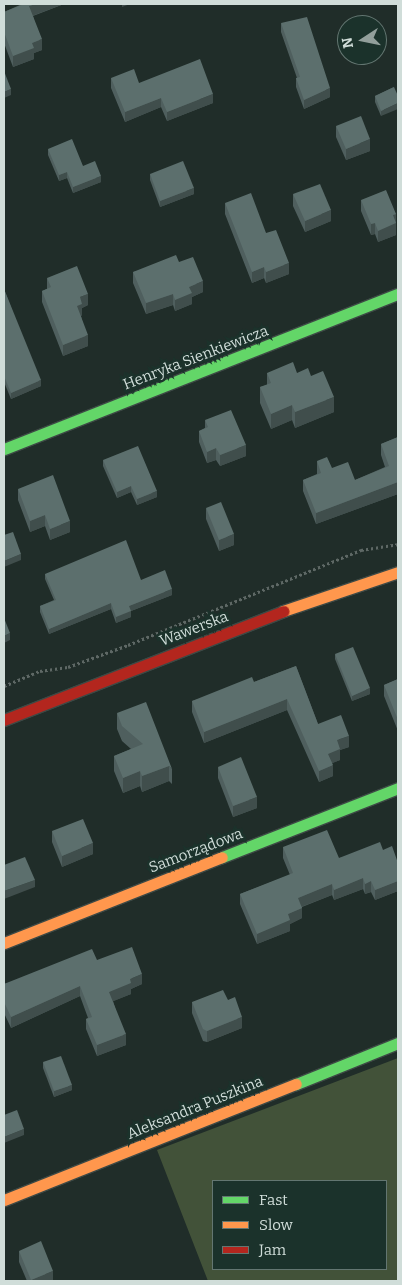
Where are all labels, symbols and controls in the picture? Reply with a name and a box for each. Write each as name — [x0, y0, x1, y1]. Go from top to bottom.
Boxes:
north arrow — [337, 15, 387, 65]
text: N — [338, 36, 357, 50]
street label: Henryka Sienkiewicza — [121, 322, 271, 394]
street label: Wawerska — [157, 608, 231, 650]
street label: Samorządowa — [147, 825, 245, 877]
street label: Aleksandra Puszkina — [124, 1073, 266, 1143]
legend — [212, 1180, 387, 1270]
text: Fast — [259, 1191, 288, 1209]
text: Slow — [259, 1216, 293, 1234]
text: Jam — [259, 1241, 286, 1259]

